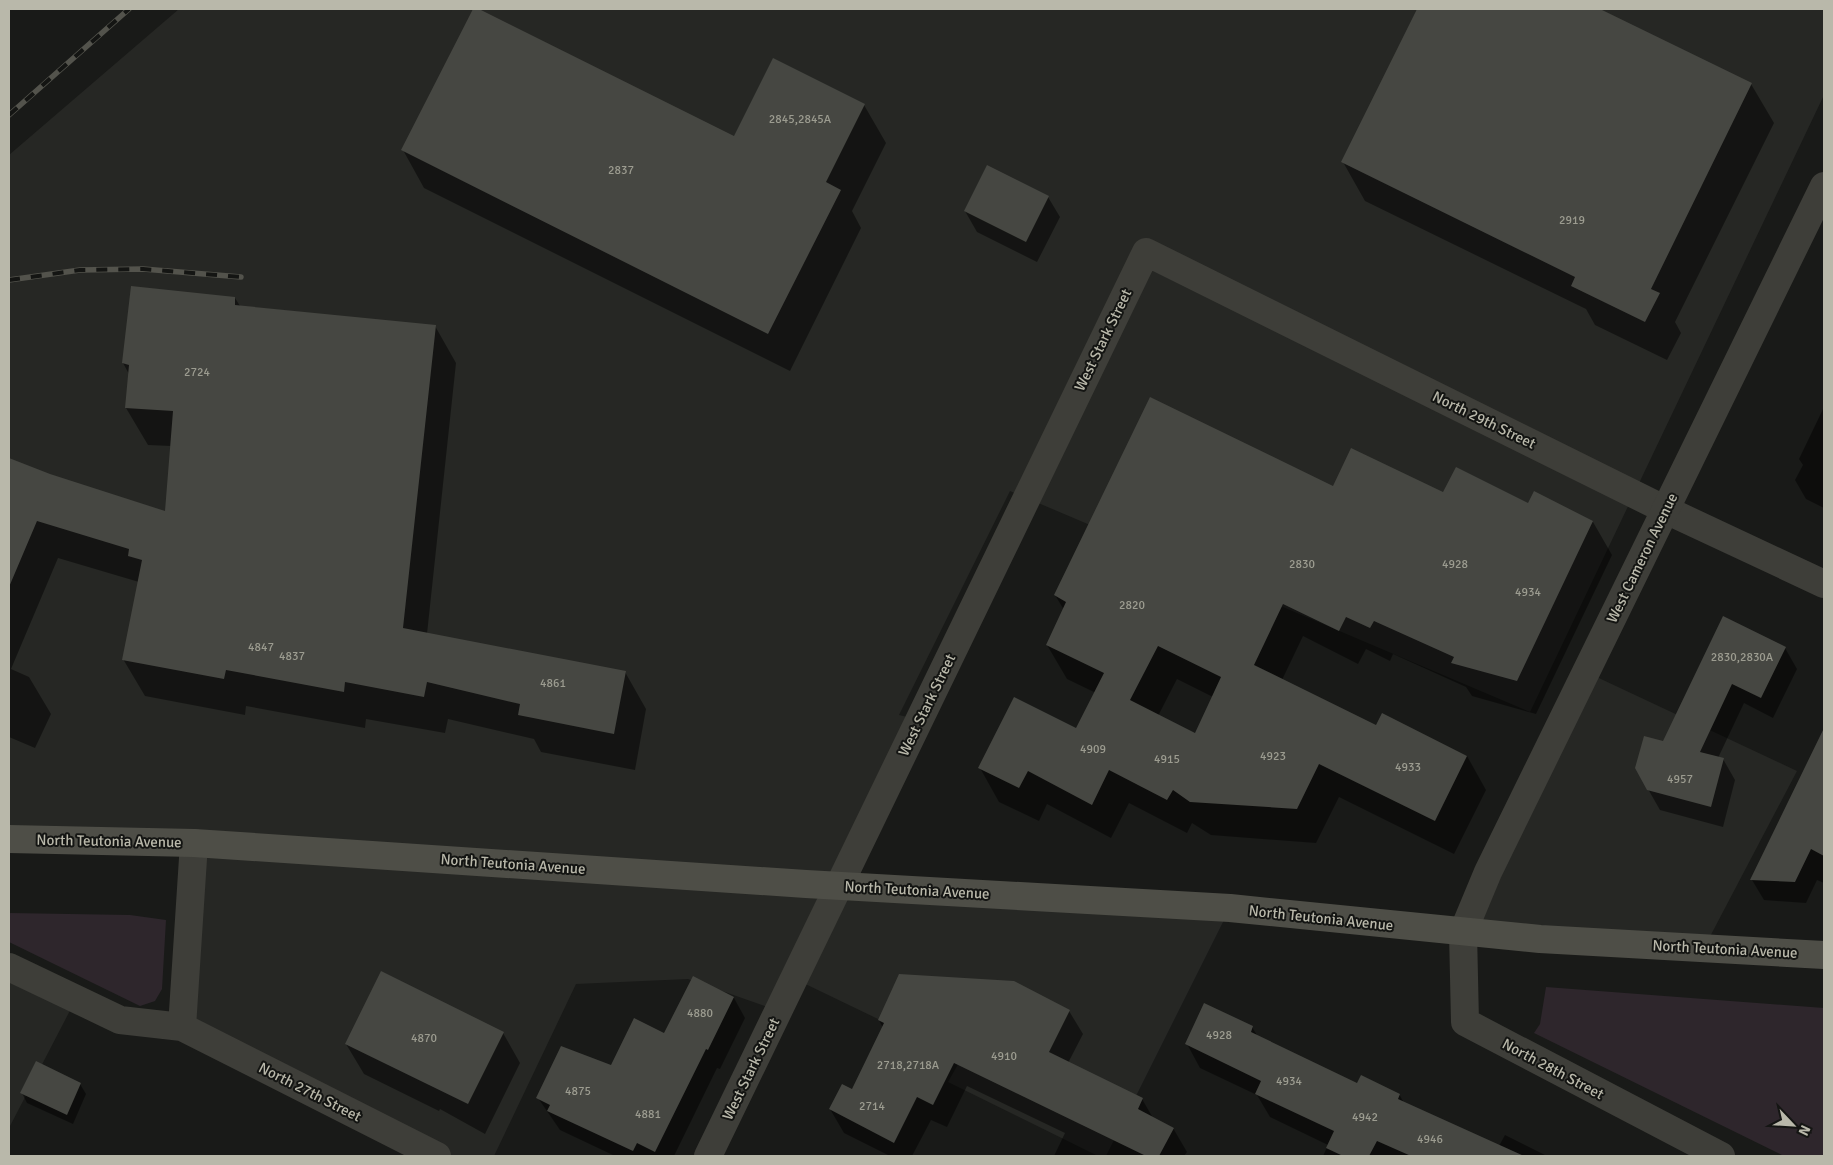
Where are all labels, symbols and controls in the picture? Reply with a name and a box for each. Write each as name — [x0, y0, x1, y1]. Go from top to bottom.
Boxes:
house number: 2845,2845A — [769, 112, 832, 127]
house number: 2837 — [608, 163, 634, 178]
house number: 2919 — [1559, 213, 1585, 228]
street label: West Stark Street — [1070, 286, 1136, 394]
house number: 2724 — [184, 365, 210, 380]
street label: North 29th Street — [1429, 387, 1539, 453]
street label: West Cameron Avenue — [1603, 490, 1681, 626]
house number: 2830 — [1289, 557, 1315, 572]
house number: 4928 — [1442, 557, 1468, 572]
house number: 4934 — [1515, 585, 1541, 600]
house number: 2820 — [1119, 598, 1145, 613]
house number: 4847 — [248, 640, 274, 655]
house number: 4837 — [279, 649, 305, 664]
house number: 2830,2830A — [1711, 650, 1774, 665]
street label: West Stark Street — [894, 651, 960, 759]
house number: 4861 — [540, 676, 566, 691]
house number: 4909 — [1080, 742, 1106, 757]
house number: 4923 — [1260, 749, 1286, 764]
house number: 4915 — [1154, 752, 1180, 767]
house number: 4933 — [1395, 760, 1421, 775]
house number: 4957 — [1667, 772, 1693, 787]
street label: North Teutonia Avenue — [36, 831, 182, 851]
street label: North Teutonia Avenue — [440, 850, 586, 878]
street label: North Teutonia Avenue — [844, 877, 990, 903]
street label: North Teutonia Avenue — [1248, 901, 1394, 935]
street label: North Teutonia Avenue — [1652, 936, 1798, 962]
house number: 4880 — [687, 1006, 713, 1021]
street label: West Stark Street — [718, 1015, 784, 1123]
house number: 4928 — [1206, 1028, 1232, 1043]
house number: 4870 — [411, 1031, 437, 1046]
street label: North 28th Street — [1499, 1035, 1607, 1103]
house number: 4910 — [991, 1049, 1017, 1064]
street label: North 27th Street — [256, 1058, 364, 1126]
house number: 2718,2718A — [877, 1058, 940, 1073]
house number: 4934 — [1276, 1074, 1302, 1089]
house number: 4875 — [565, 1084, 591, 1099]
house number: 2714 — [859, 1099, 885, 1114]
north arrow — [1768, 1100, 1818, 1150]
house number: 4881 — [635, 1107, 661, 1122]
house number: 4942 — [1352, 1110, 1378, 1125]
text: N — [1795, 1122, 1814, 1138]
house number: 4946 — [1417, 1132, 1443, 1147]

